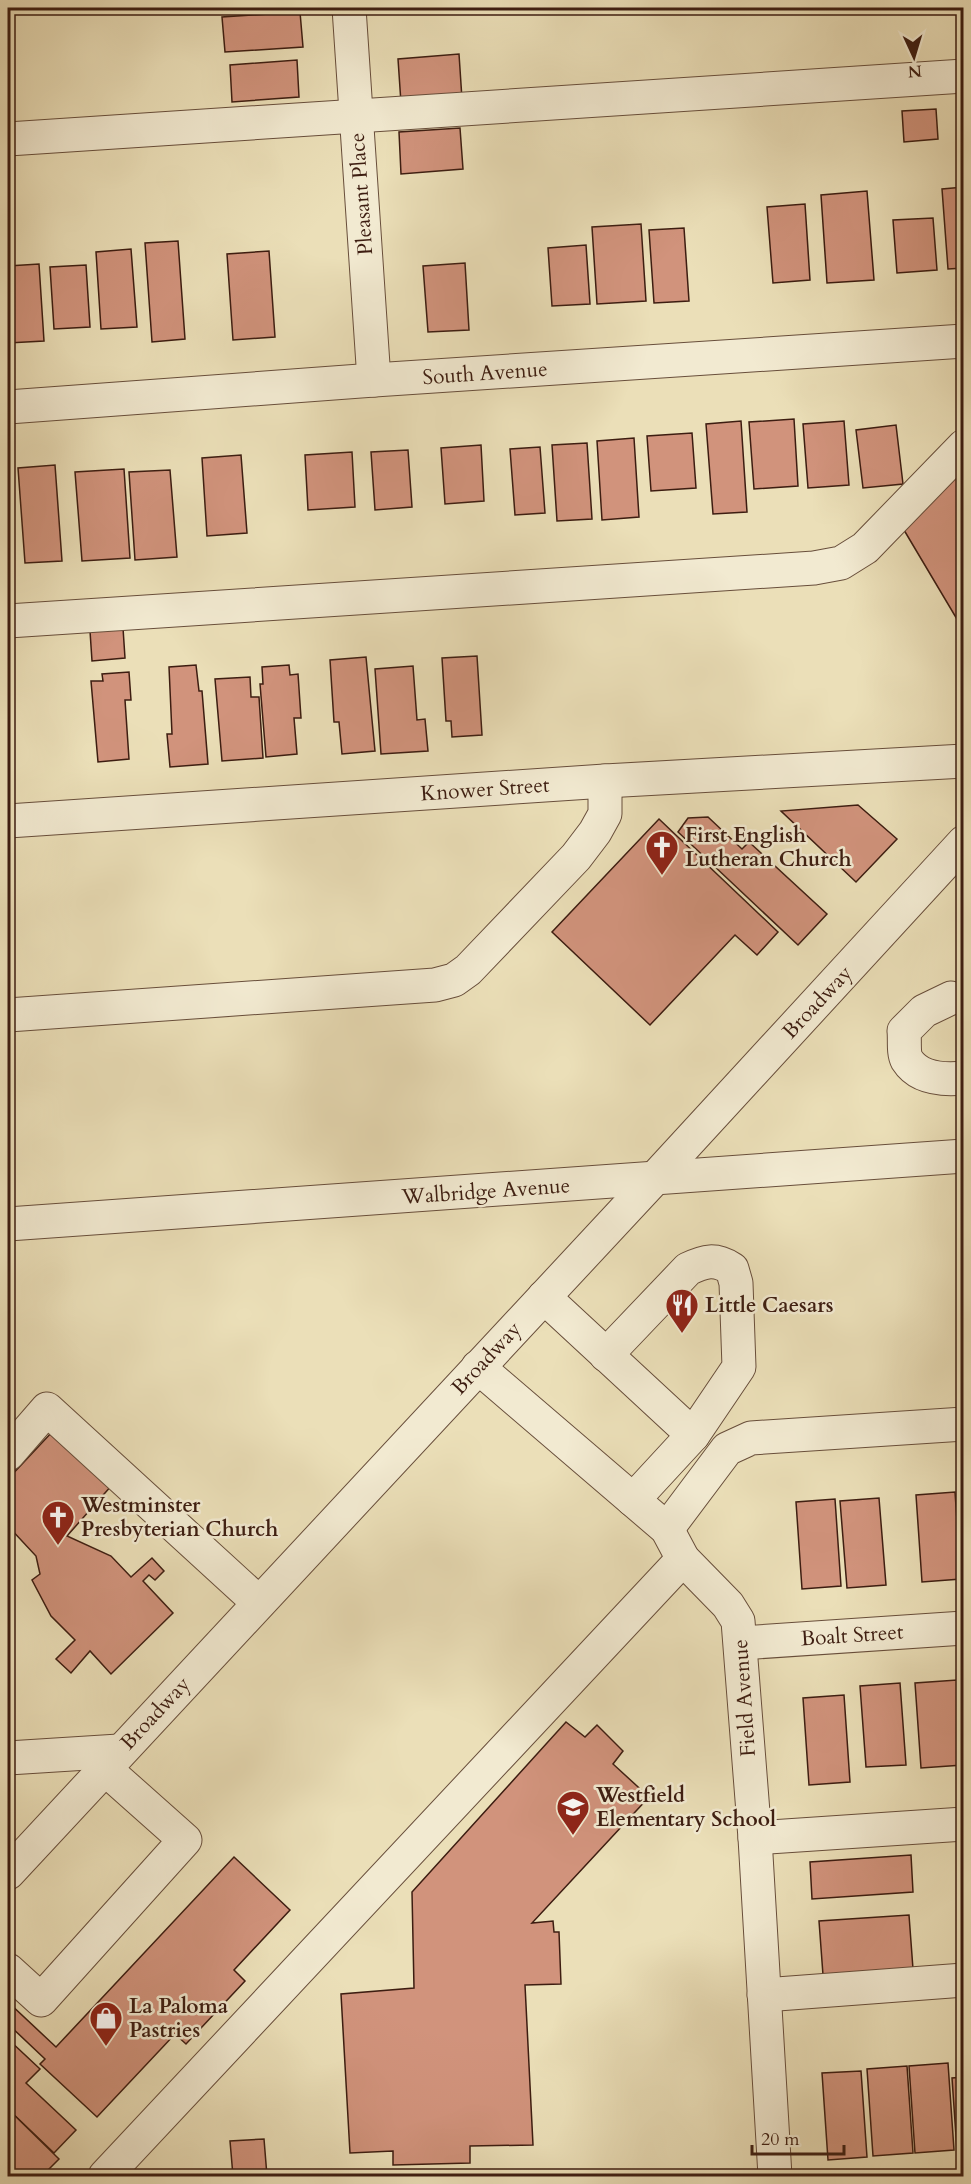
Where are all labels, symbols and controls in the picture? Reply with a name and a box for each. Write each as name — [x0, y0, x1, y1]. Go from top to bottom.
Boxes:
north arrow — [884, 27, 944, 87]
text: N — [907, 60, 923, 82]
street label: Pleasant Place — [343, 132, 380, 256]
street label: South Avenue — [422, 355, 549, 392]
street label: Knower Street — [420, 771, 551, 808]
place label: First English Lutheran Church — [685, 821, 852, 874]
church icon: First English Lutheran Church — [644, 829, 680, 876]
street label: Broadway — [776, 959, 859, 1045]
street label: Walbridge Avenue — [400, 1171, 571, 1212]
restaurant icon: Little Caesars — [664, 1287, 700, 1334]
place label: Little Caesars — [705, 1291, 834, 1320]
street label: Broadway — [445, 1315, 528, 1401]
place label: Westminster Presbyterian Church — [80, 1491, 278, 1544]
church icon: Westminster Presbyterian Church — [40, 1499, 76, 1546]
street label: Boalt Street — [800, 1617, 905, 1654]
street label: Field Avenue — [726, 1638, 763, 1758]
street label: Broadway — [114, 1670, 197, 1756]
place label: Westfield Elementary School — [595, 1781, 776, 1834]
school or university icon: Westfield Elementary School — [555, 1789, 591, 1836]
place label: La Paloma Pastries — [129, 1992, 229, 2045]
shop icon: La Paloma Pastries — [88, 2000, 124, 2047]
scale bar — [752, 2118, 844, 2156]
text: 20 m — [761, 2127, 800, 2152]

